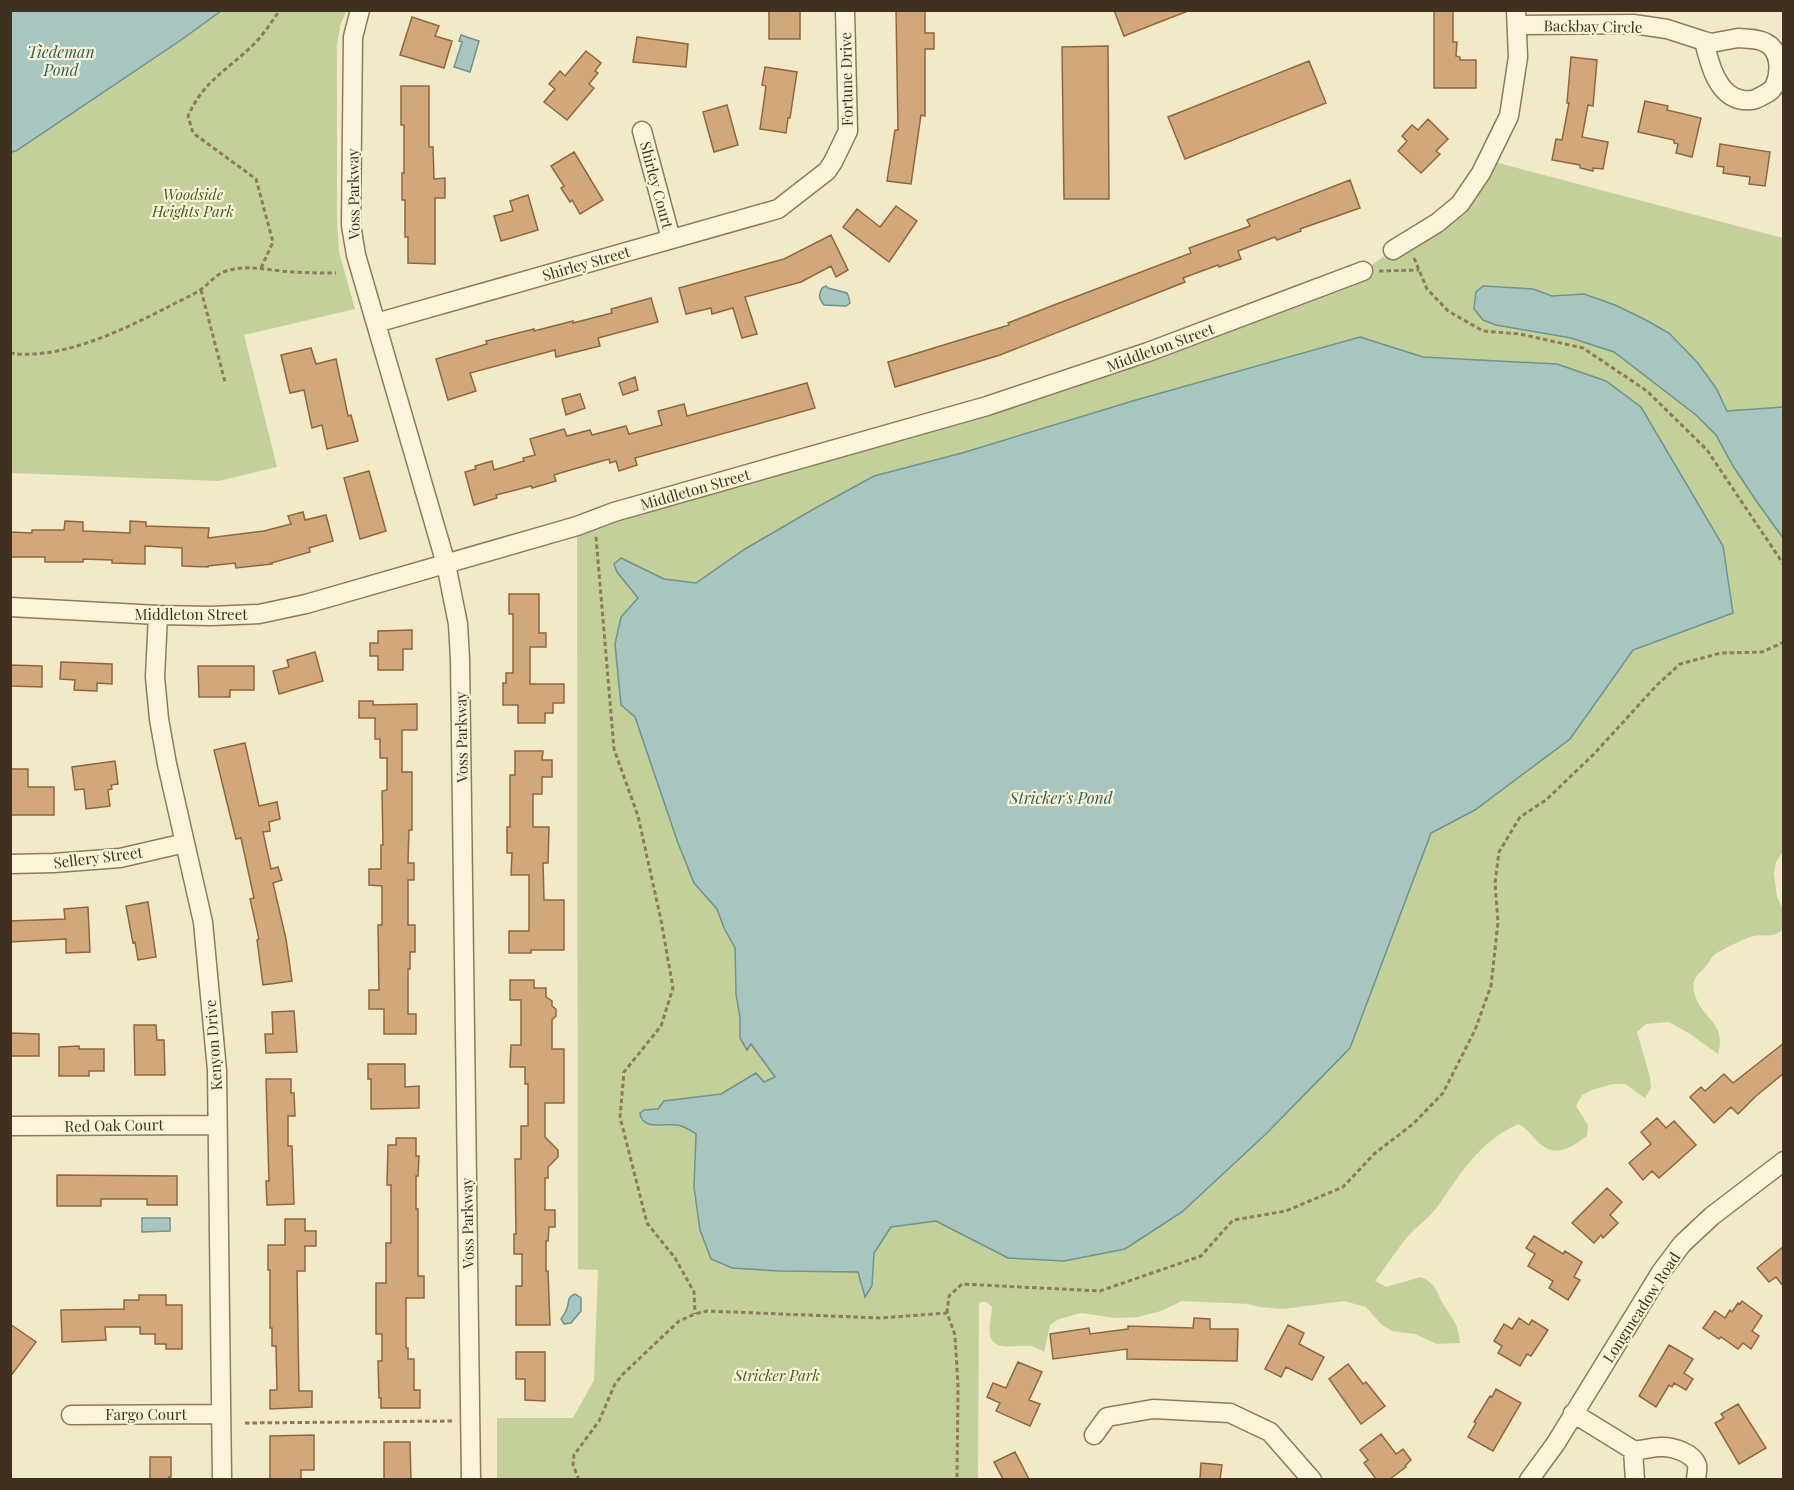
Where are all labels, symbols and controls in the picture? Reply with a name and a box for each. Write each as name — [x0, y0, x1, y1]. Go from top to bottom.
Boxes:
street label: Backbay Circle — [1543, 15, 1643, 37]
street label: Fortune Drive — [835, 32, 857, 126]
water label: Tiedeman Pond — [27, 41, 95, 80]
street label: Shirley Court — [636, 139, 678, 231]
street label: Voss Parkway — [342, 148, 364, 241]
park label: Woodside Heights Park — [151, 184, 234, 221]
street label: Shirley Street — [540, 241, 633, 285]
street label: Middleton Street — [1103, 318, 1217, 376]
street label: Middleton Street — [638, 464, 753, 514]
street label: Middleton Street — [134, 604, 248, 624]
street label: Voss Parkway — [450, 691, 472, 784]
water label: Stricker's Pond — [1009, 787, 1114, 808]
street label: Sellery Street — [52, 842, 144, 872]
street label: Kenyon Drive — [200, 999, 226, 1091]
street label: Red Oak Court — [64, 1114, 165, 1136]
street label: Voss Parkway — [456, 1177, 478, 1270]
street label: Longmeadow Road — [1598, 1248, 1684, 1366]
park label: Stricker Park — [733, 1365, 820, 1385]
street label: Fargo Court — [105, 1404, 187, 1424]

